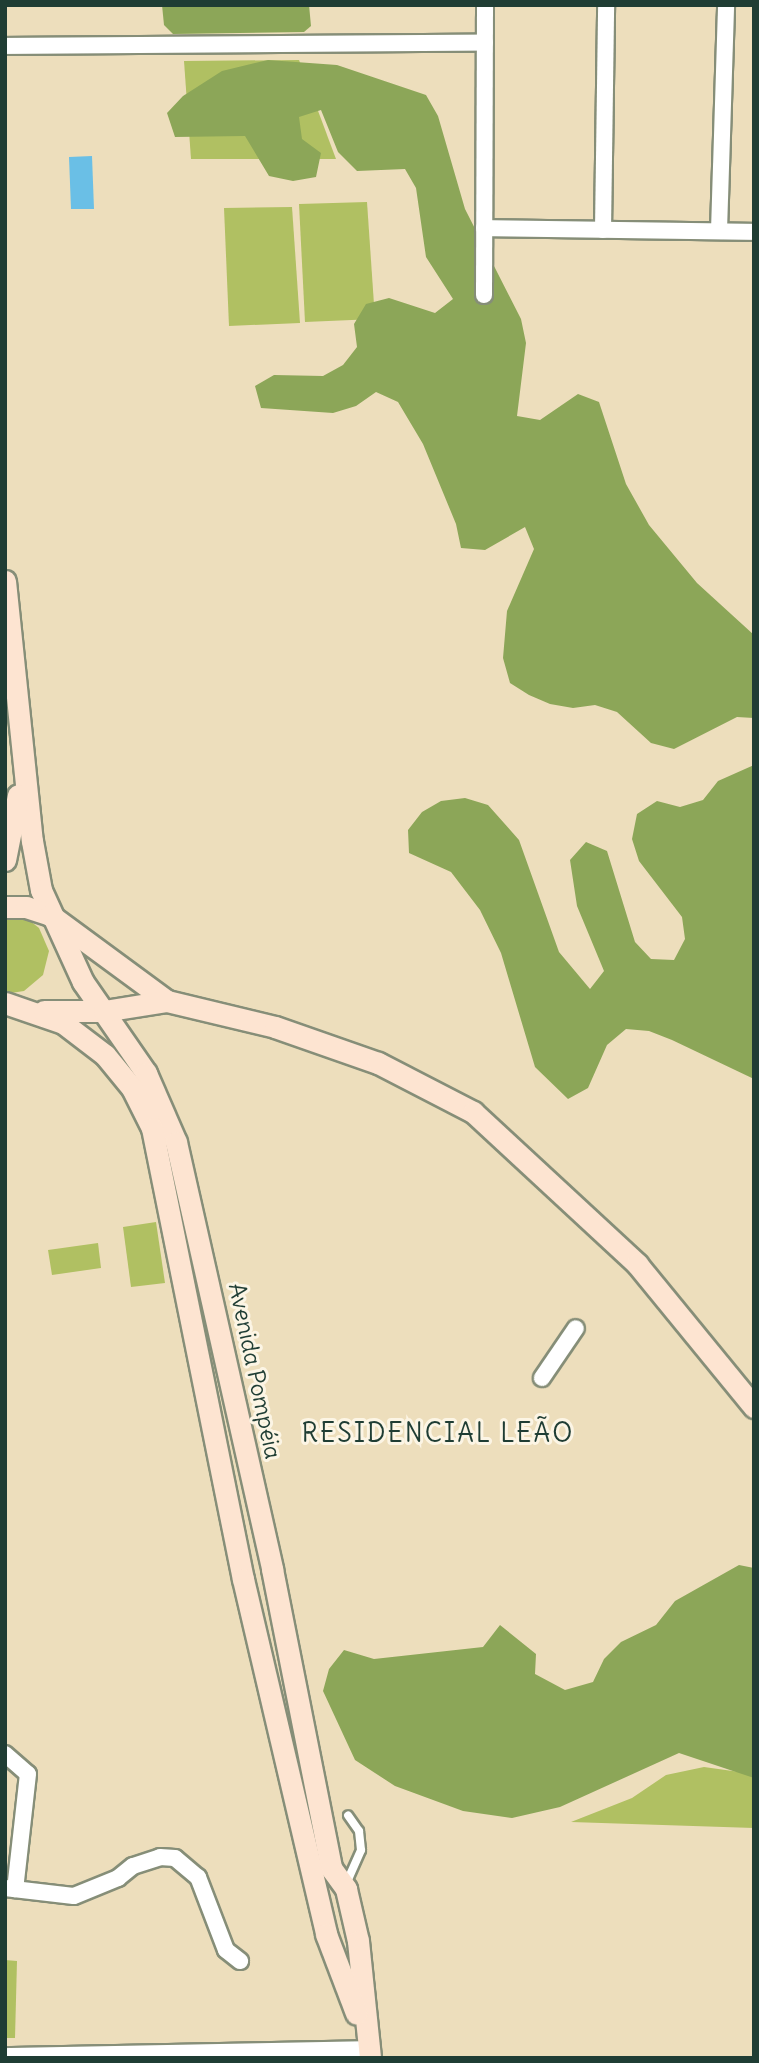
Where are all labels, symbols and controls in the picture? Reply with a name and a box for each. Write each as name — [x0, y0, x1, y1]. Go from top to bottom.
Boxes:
street label: Avenida Pompéia — [223, 1281, 287, 1461]
district label: RESIDENCIAL LEÃO — [304, 1417, 572, 1449]

